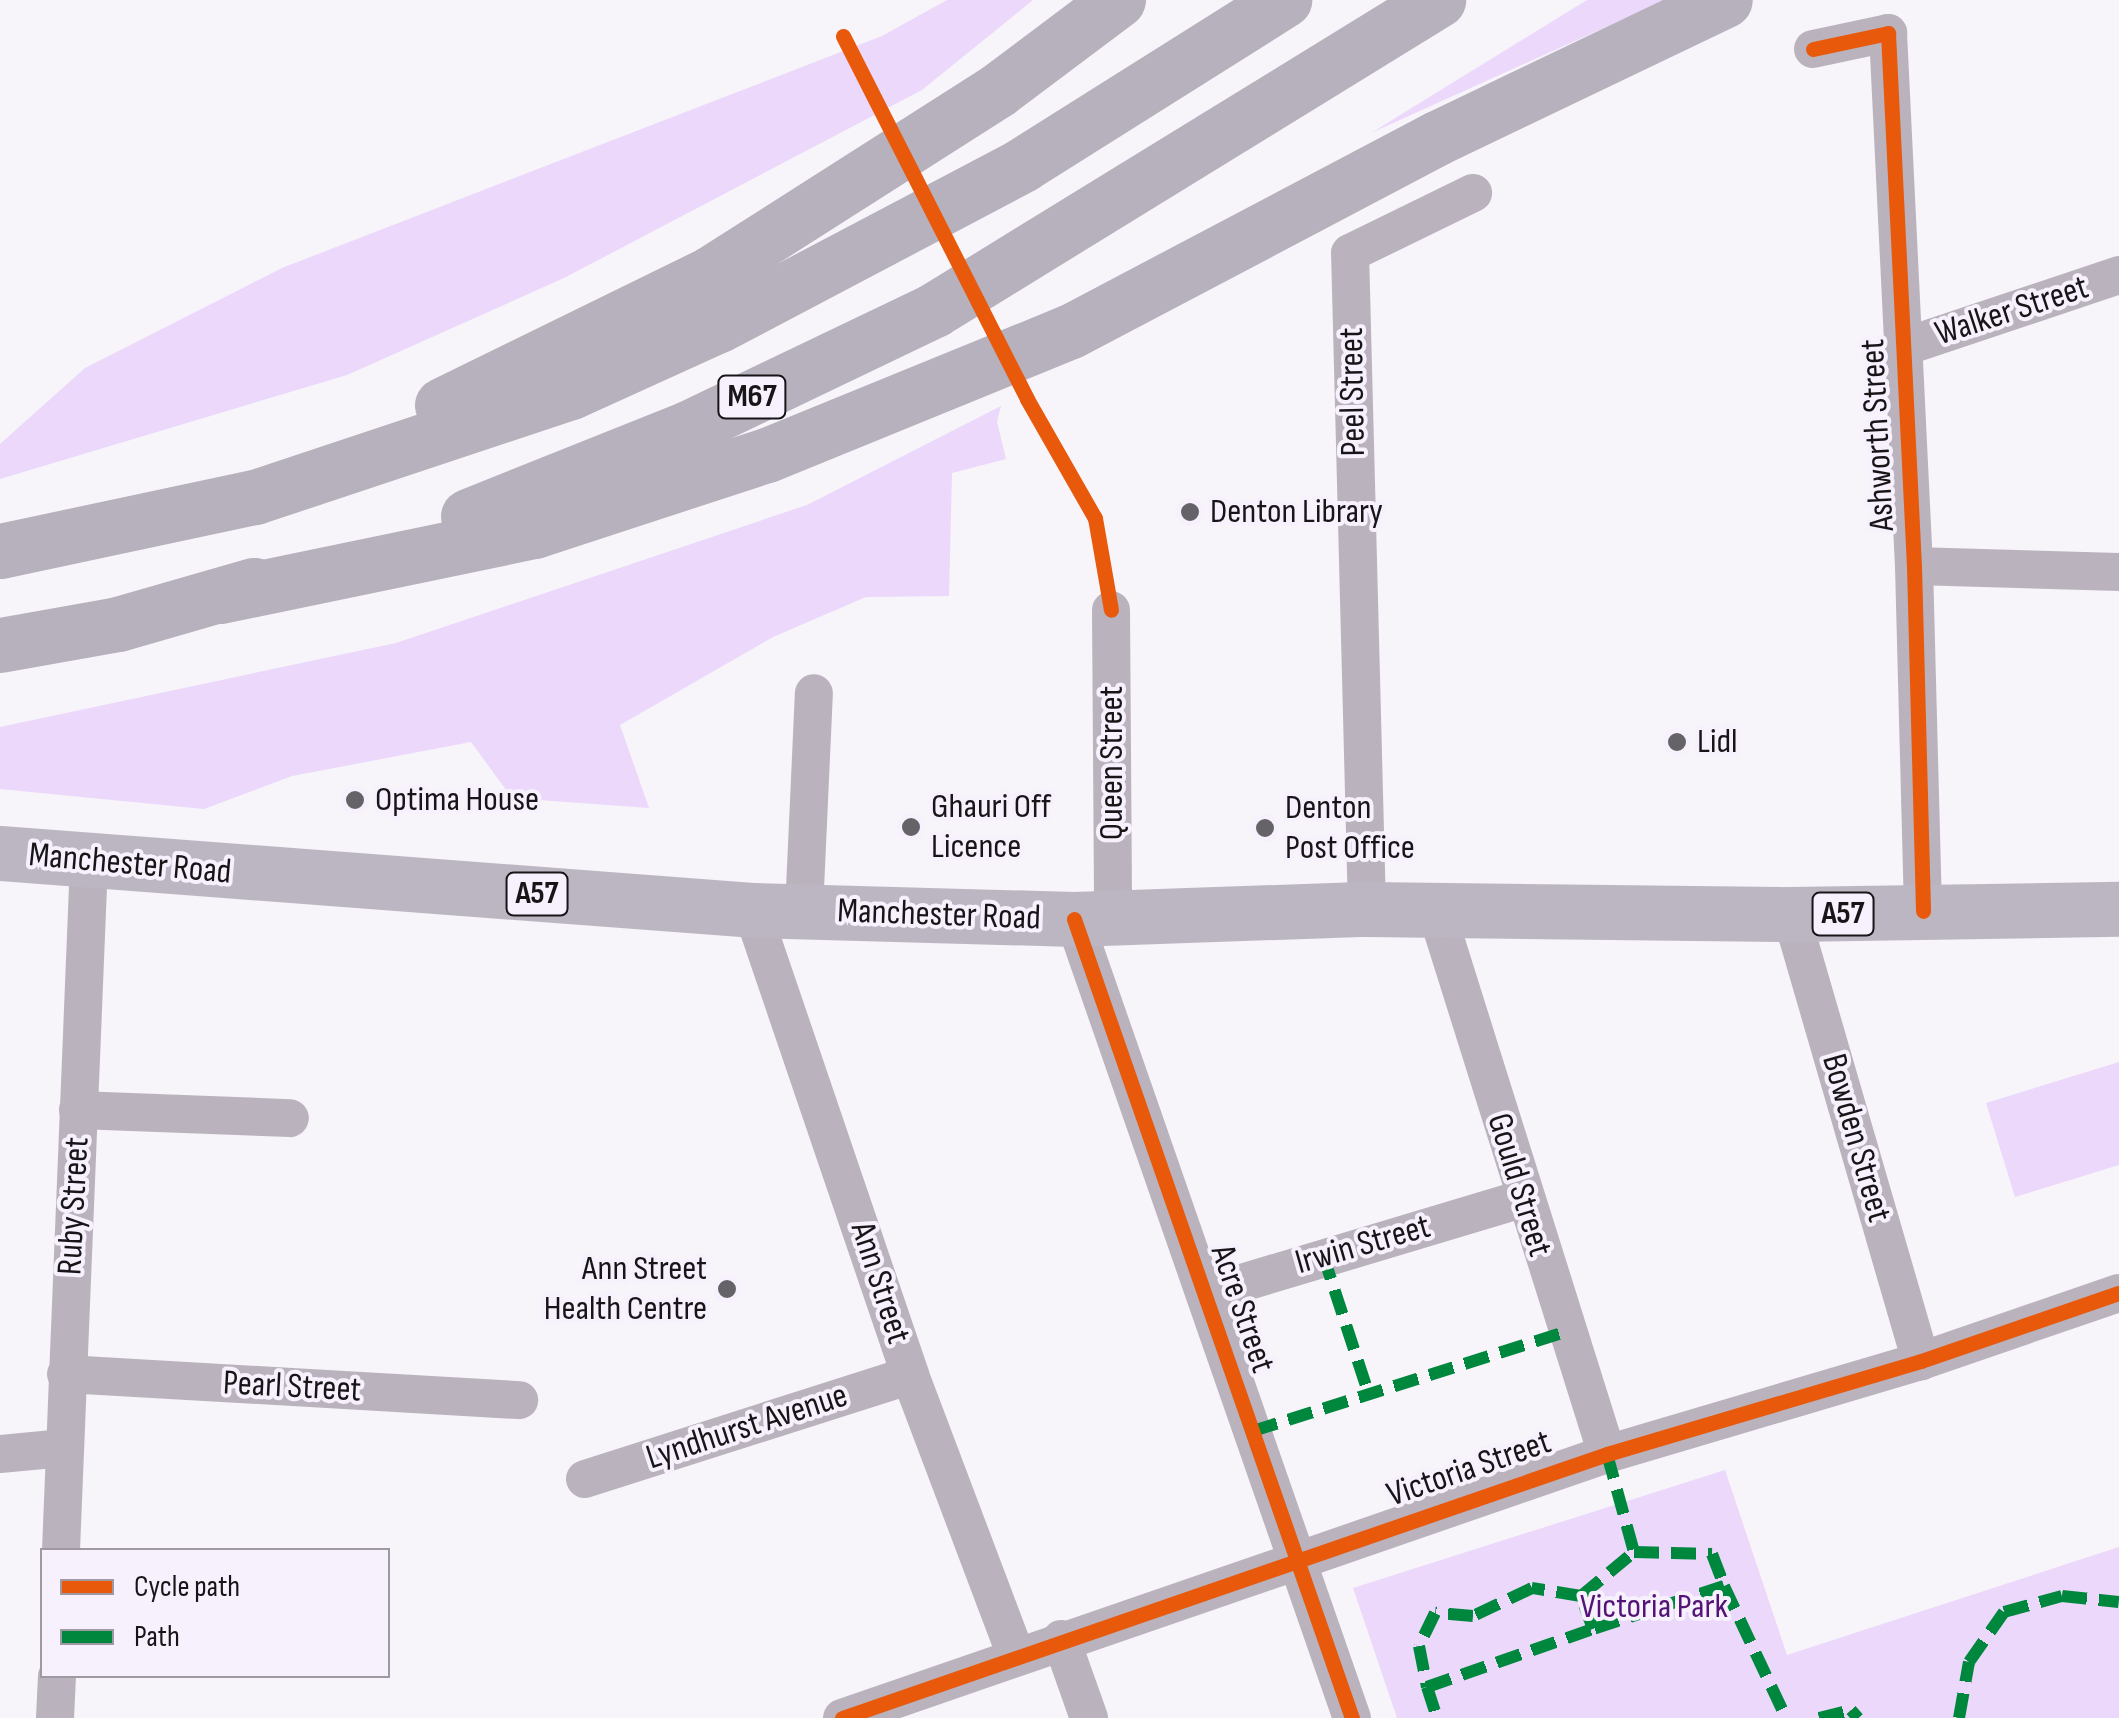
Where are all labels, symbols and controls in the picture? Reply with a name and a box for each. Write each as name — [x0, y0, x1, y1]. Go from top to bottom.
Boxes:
street label: Walker Street — [1930, 267, 2094, 355]
street label: Peel Street — [1331, 327, 1375, 457]
street label: Ashworth Street — [1852, 338, 1904, 532]
road number: M67 — [717, 370, 787, 424]
place label: Denton Library — [1210, 491, 1383, 533]
marker: Denton Library — [1179, 501, 1201, 523]
street label: Queen Street — [1091, 686, 1133, 840]
place label: Lidl — [1697, 721, 1738, 763]
marker: Lidl — [1666, 731, 1688, 753]
place label: Optima House — [375, 779, 539, 821]
place label: Ghauri Off Licence — [931, 786, 1051, 868]
place label: Denton Post Office — [1285, 787, 1415, 869]
marker: Optima House — [344, 789, 366, 811]
marker: Ghauri Off Licence — [900, 816, 922, 838]
marker: Denton Post Office — [1254, 817, 1276, 839]
street label: Manchester Road — [27, 834, 233, 894]
road number: A57 — [504, 867, 570, 921]
road number: A57 — [1810, 887, 1876, 941]
street label: Manchester Road — [837, 890, 1041, 940]
street label: Bowden Street — [1812, 1049, 1900, 1227]
street label: Gould Street — [1477, 1108, 1561, 1262]
street label: Ruby Street — [49, 1136, 99, 1276]
street label: Irwin Street — [1291, 1206, 1435, 1284]
street label: Ann Street — [841, 1217, 919, 1349]
street label: Acre Street — [1201, 1240, 1283, 1378]
place label: Ann Street Health Centre — [544, 1248, 707, 1330]
marker: Ann Street Health Centre — [716, 1278, 738, 1300]
street label: Pearl Street — [222, 1362, 362, 1412]
street label: Lyndhurst Avenue — [641, 1375, 853, 1479]
street label: Victoria Street — [1382, 1421, 1556, 1517]
legend — [40, 1548, 390, 1678]
text: Cycle path — [134, 1569, 240, 1605]
park label: Victoria Park — [1580, 1586, 1728, 1628]
text: Path — [134, 1619, 180, 1655]

